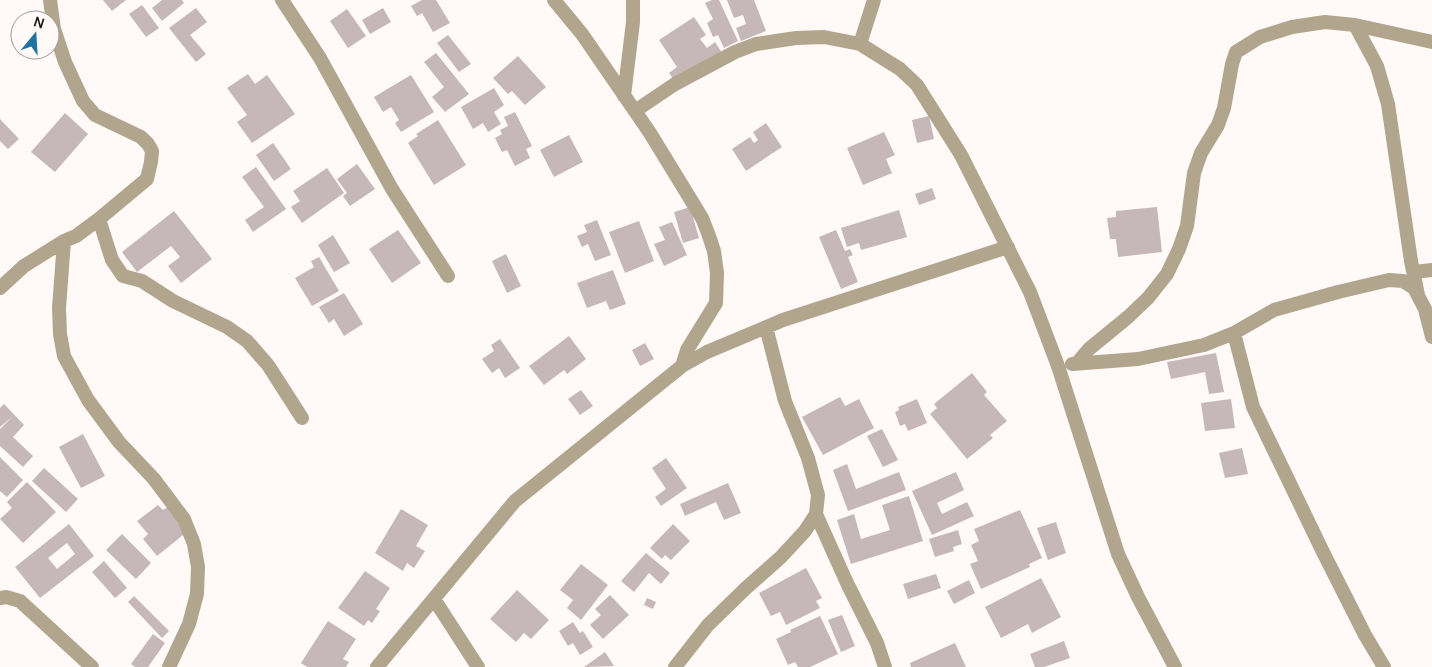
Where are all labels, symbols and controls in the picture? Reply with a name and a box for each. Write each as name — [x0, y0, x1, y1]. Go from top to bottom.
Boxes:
north arrow — [10, 10, 60, 60]
text: N — [31, 12, 47, 33]

